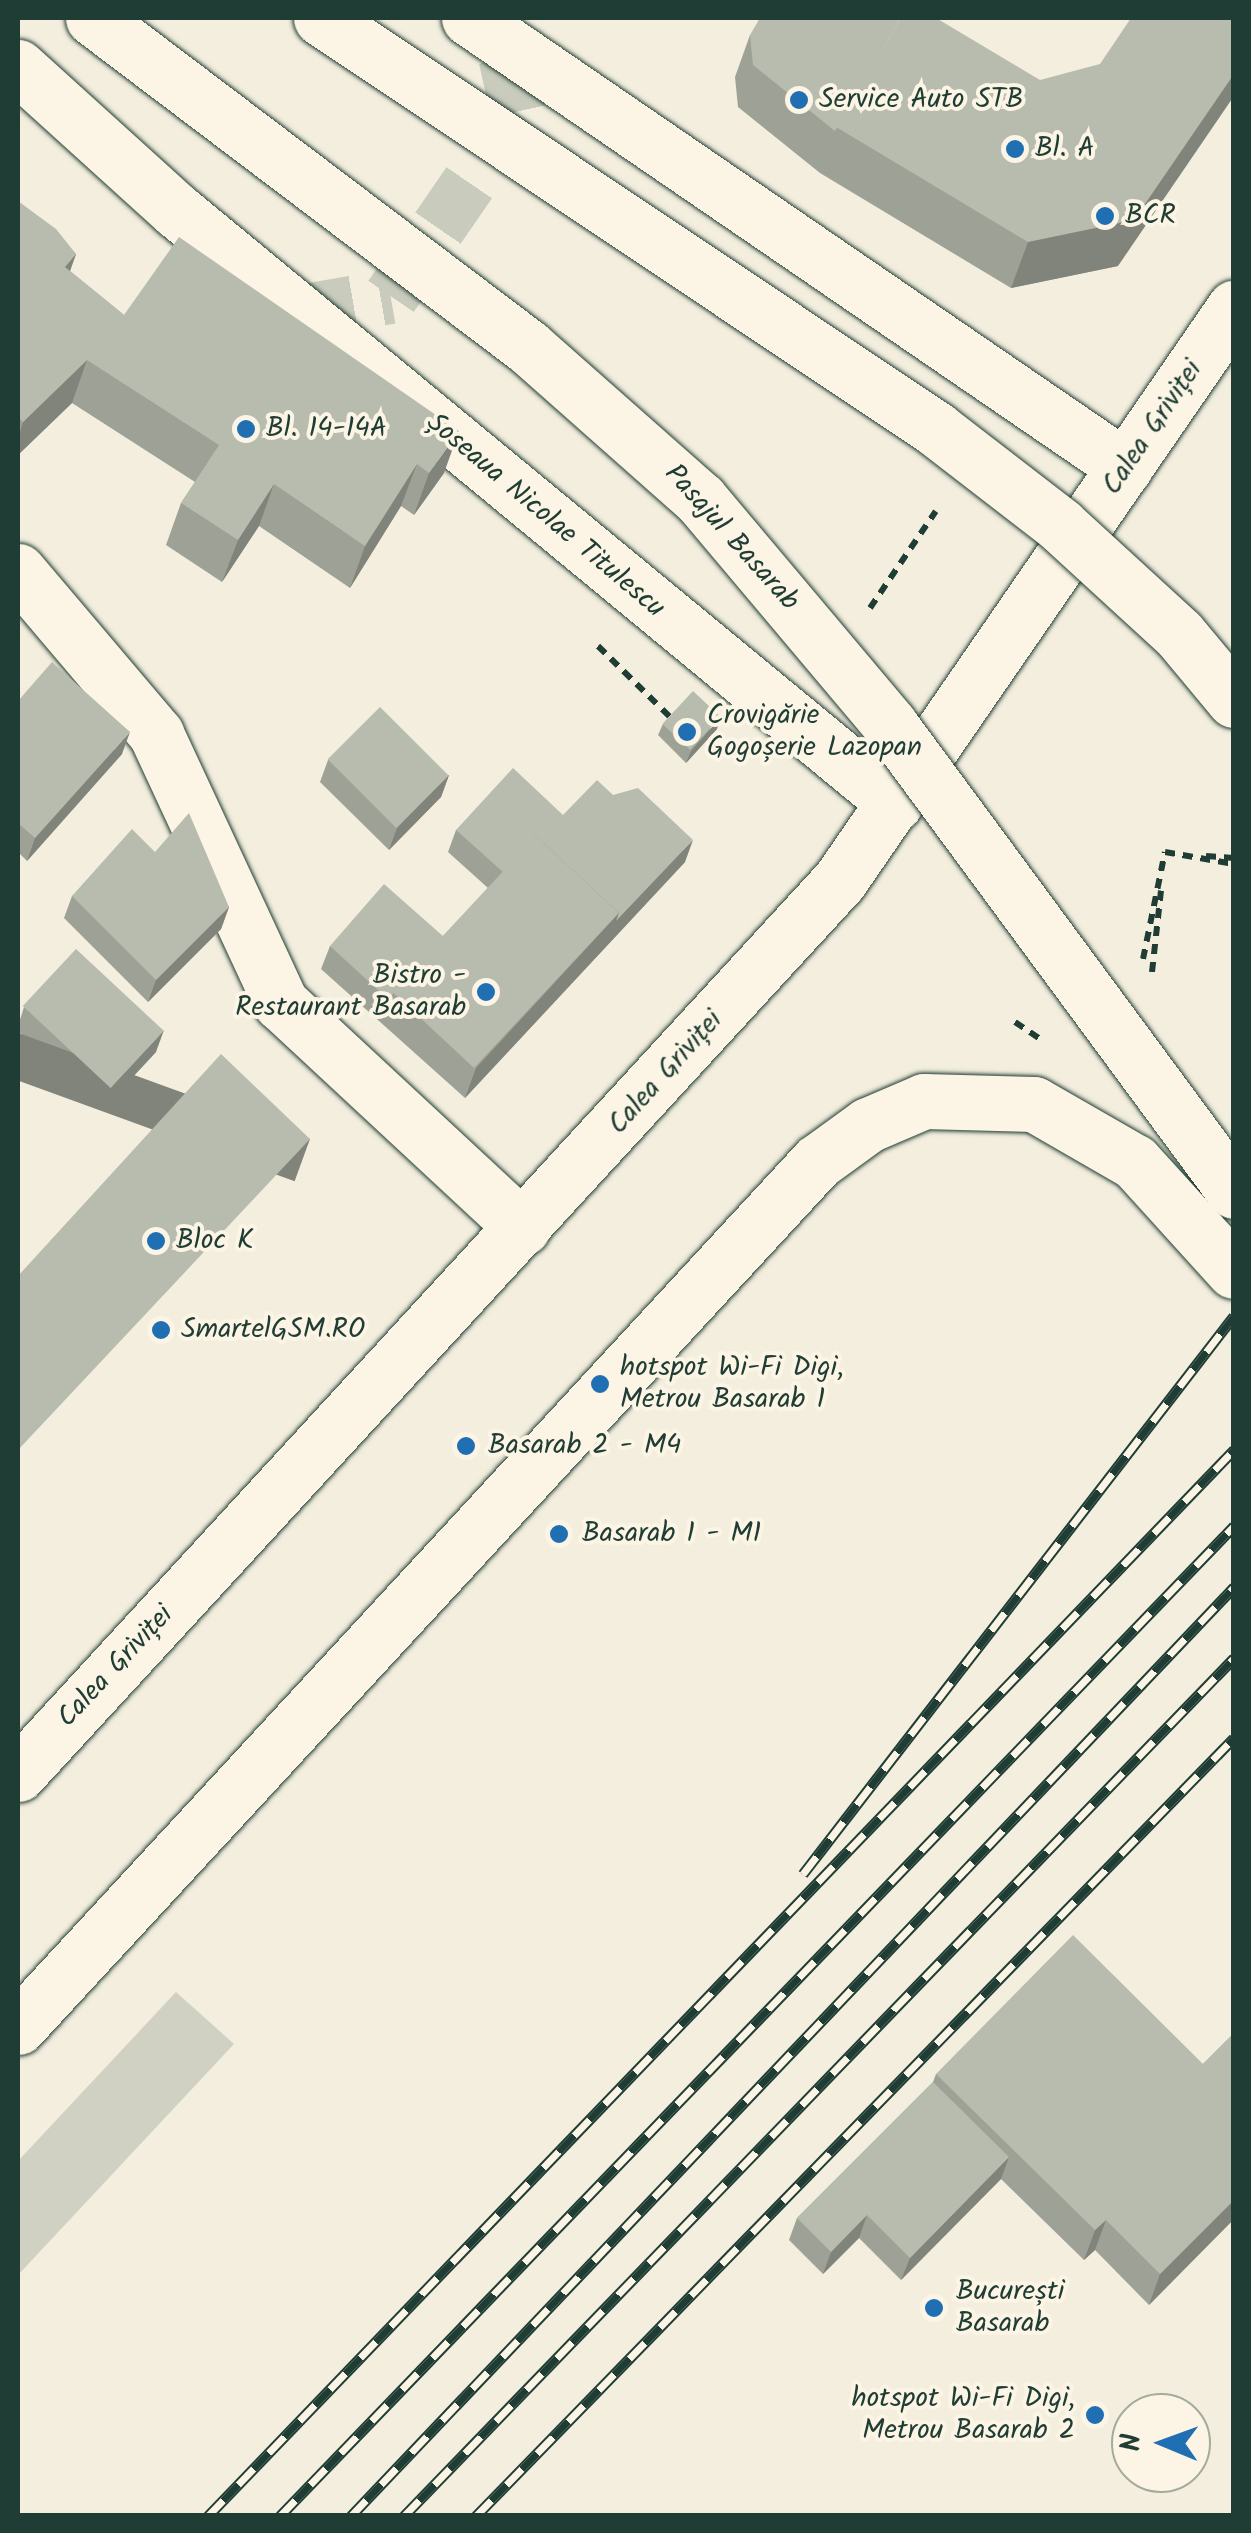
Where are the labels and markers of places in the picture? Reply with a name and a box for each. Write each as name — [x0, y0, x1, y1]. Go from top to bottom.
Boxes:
place label: Service Auto STB — [819, 83, 1023, 117]
marker: Service Auto STB — [788, 89, 810, 111]
place label: Bl. A — [1035, 132, 1095, 166]
marker: Bl. A — [1004, 138, 1026, 160]
place label: BCR — [1125, 199, 1176, 233]
marker: BCR — [1094, 205, 1116, 227]
place label: Bl. 14-14A — [266, 412, 387, 446]
marker: Bl. 14-14A — [235, 418, 257, 440]
place label: Crovigărie Gogoșerie Lazopan — [707, 699, 922, 765]
marker: Crovigărie Gogoșerie Lazopan — [676, 721, 698, 743]
place label: Bistro - Restaurant Basarab — [235, 959, 466, 1025]
marker: Bistro - Restaurant Basarab — [475, 981, 497, 1003]
place label: Bloc K — [176, 1224, 254, 1258]
marker: Bloc K — [145, 1230, 167, 1252]
place label: SmartelGSM.RO — [181, 1313, 365, 1347]
marker: SmartelGSM.RO — [150, 1319, 172, 1341]
place label: hotspot Wi-Fi Digi, Metrou Basarab 1 — [620, 1351, 844, 1417]
marker: hotspot Wi-Fi Digi, Metrou Basarab 1 — [589, 1373, 611, 1395]
place label: Basarab 2 - M4 — [488, 1429, 681, 1463]
marker: Basarab 2 - M4 — [453, 1433, 479, 1459]
place label: Basarab 1 - M1 — [582, 1517, 761, 1551]
marker: Basarab 1 - M1 — [546, 1521, 572, 1547]
place label: București Basarab — [956, 2275, 1065, 2341]
marker: București Basarab — [921, 2295, 947, 2321]
place label: hotspot Wi-Fi Digi, Metrou Basarab 2 — [851, 2382, 1075, 2448]
marker: hotspot Wi-Fi Digi, Metrou Basarab 2 — [1084, 2404, 1106, 2426]

